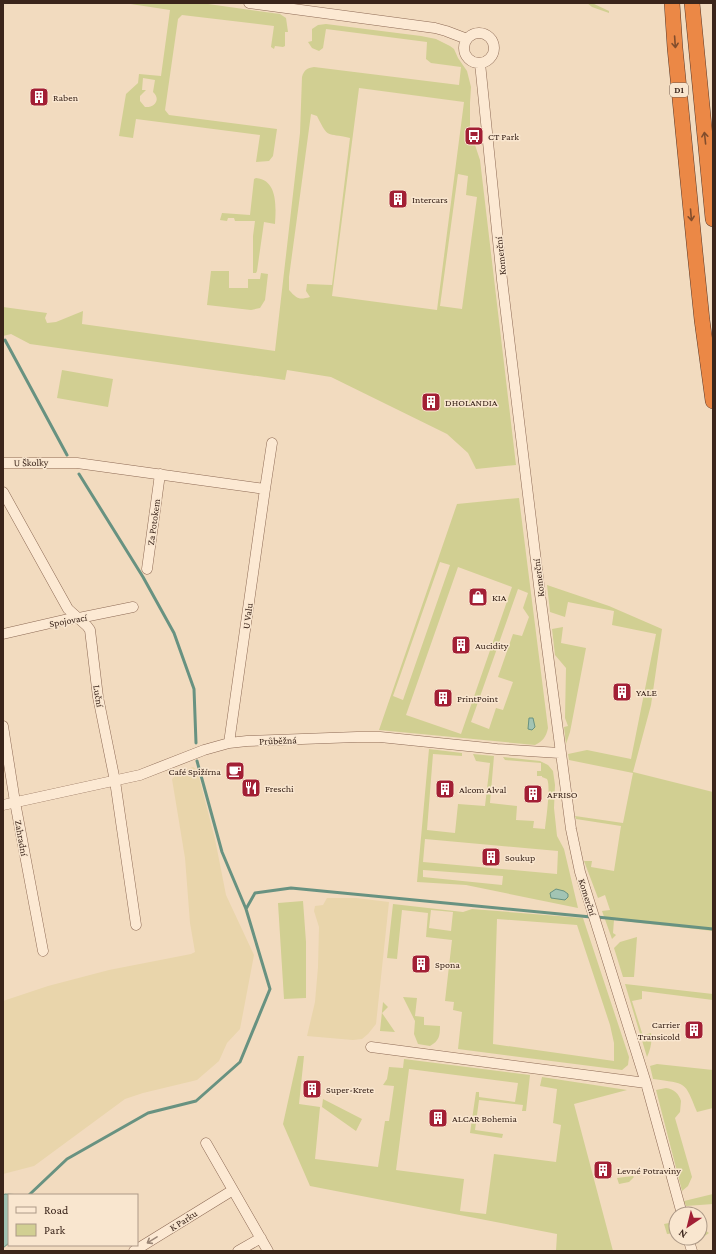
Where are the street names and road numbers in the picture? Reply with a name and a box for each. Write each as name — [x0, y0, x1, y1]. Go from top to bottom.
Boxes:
road number: D1 — [670, 83, 688, 97]
street label: Komerční — [493, 236, 508, 276]
street label: U Školky — [14, 457, 49, 468]
street label: Za Potokem — [145, 498, 162, 546]
street label: Komerční — [531, 558, 546, 598]
street label: U Valu — [240, 602, 255, 630]
street label: Spojovací — [48, 612, 88, 630]
street label: Luční — [91, 684, 106, 708]
street label: Průběžná — [259, 734, 297, 747]
street label: Zahradní — [13, 819, 30, 857]
street label: Komerční — [576, 877, 599, 918]
street label: K Parku — [167, 1207, 200, 1233]

